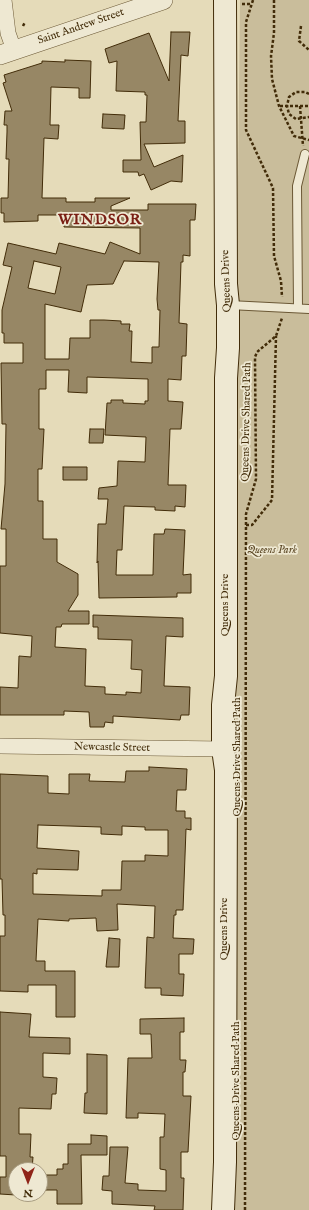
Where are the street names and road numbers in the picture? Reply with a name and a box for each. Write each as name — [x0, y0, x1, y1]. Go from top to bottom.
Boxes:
street label: Saint Andrew Street — [36, 6, 126, 48]
street label: Queens Drive — [219, 250, 235, 312]
street label: Queens Drive Shared Path — [239, 362, 255, 482]
street label: Queens Drive — [219, 574, 233, 636]
street label: Queens Drive Shared Path — [231, 697, 245, 817]
street label: Newcastle Street — [74, 741, 150, 755]
street label: Queens Drive — [218, 898, 232, 960]
street label: Queens Drive Shared Path — [230, 1021, 244, 1141]

